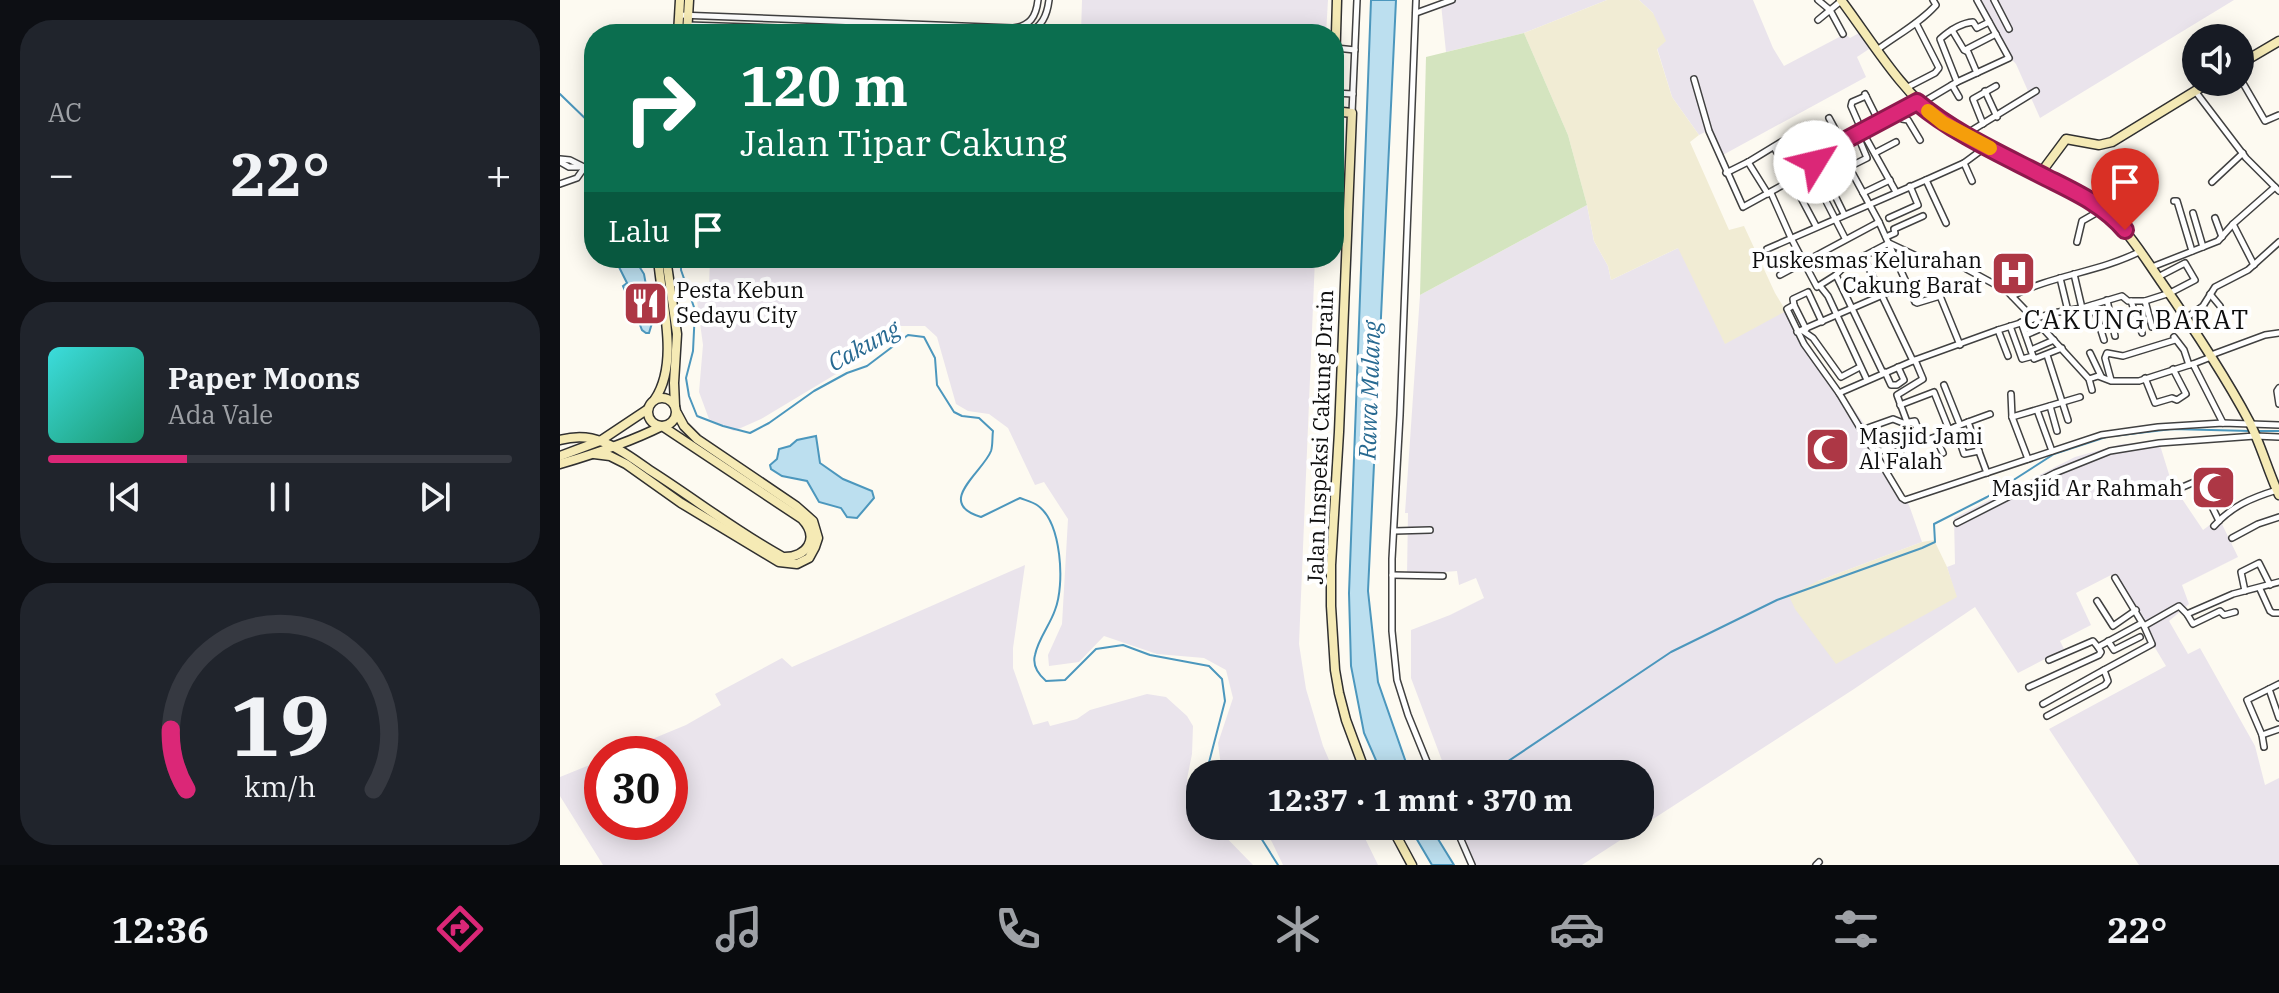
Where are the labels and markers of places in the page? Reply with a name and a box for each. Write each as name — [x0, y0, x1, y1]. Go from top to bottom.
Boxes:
pin — [2091, 148, 2159, 230]
place label: Puskesmas Kelurahan Cakung Barat — [1751, 245, 1982, 299]
hospital icon: Puskesmas Kelurahan Cakung Barat — [1989, 249, 2037, 297]
place label: Pesta Kebun Sedayu City — [676, 275, 804, 329]
restaurant icon: Pesta Kebun Sedayu City — [621, 279, 669, 327]
place label: Masjid Jami Al Falah — [1859, 421, 1983, 475]
mosque icon: Masjid Jami Al Falah — [1804, 425, 1852, 473]
mosque icon: Masjid Ar Rahmah — [2190, 464, 2238, 512]
place label: Masjid Ar Rahmah — [1992, 473, 2183, 502]

